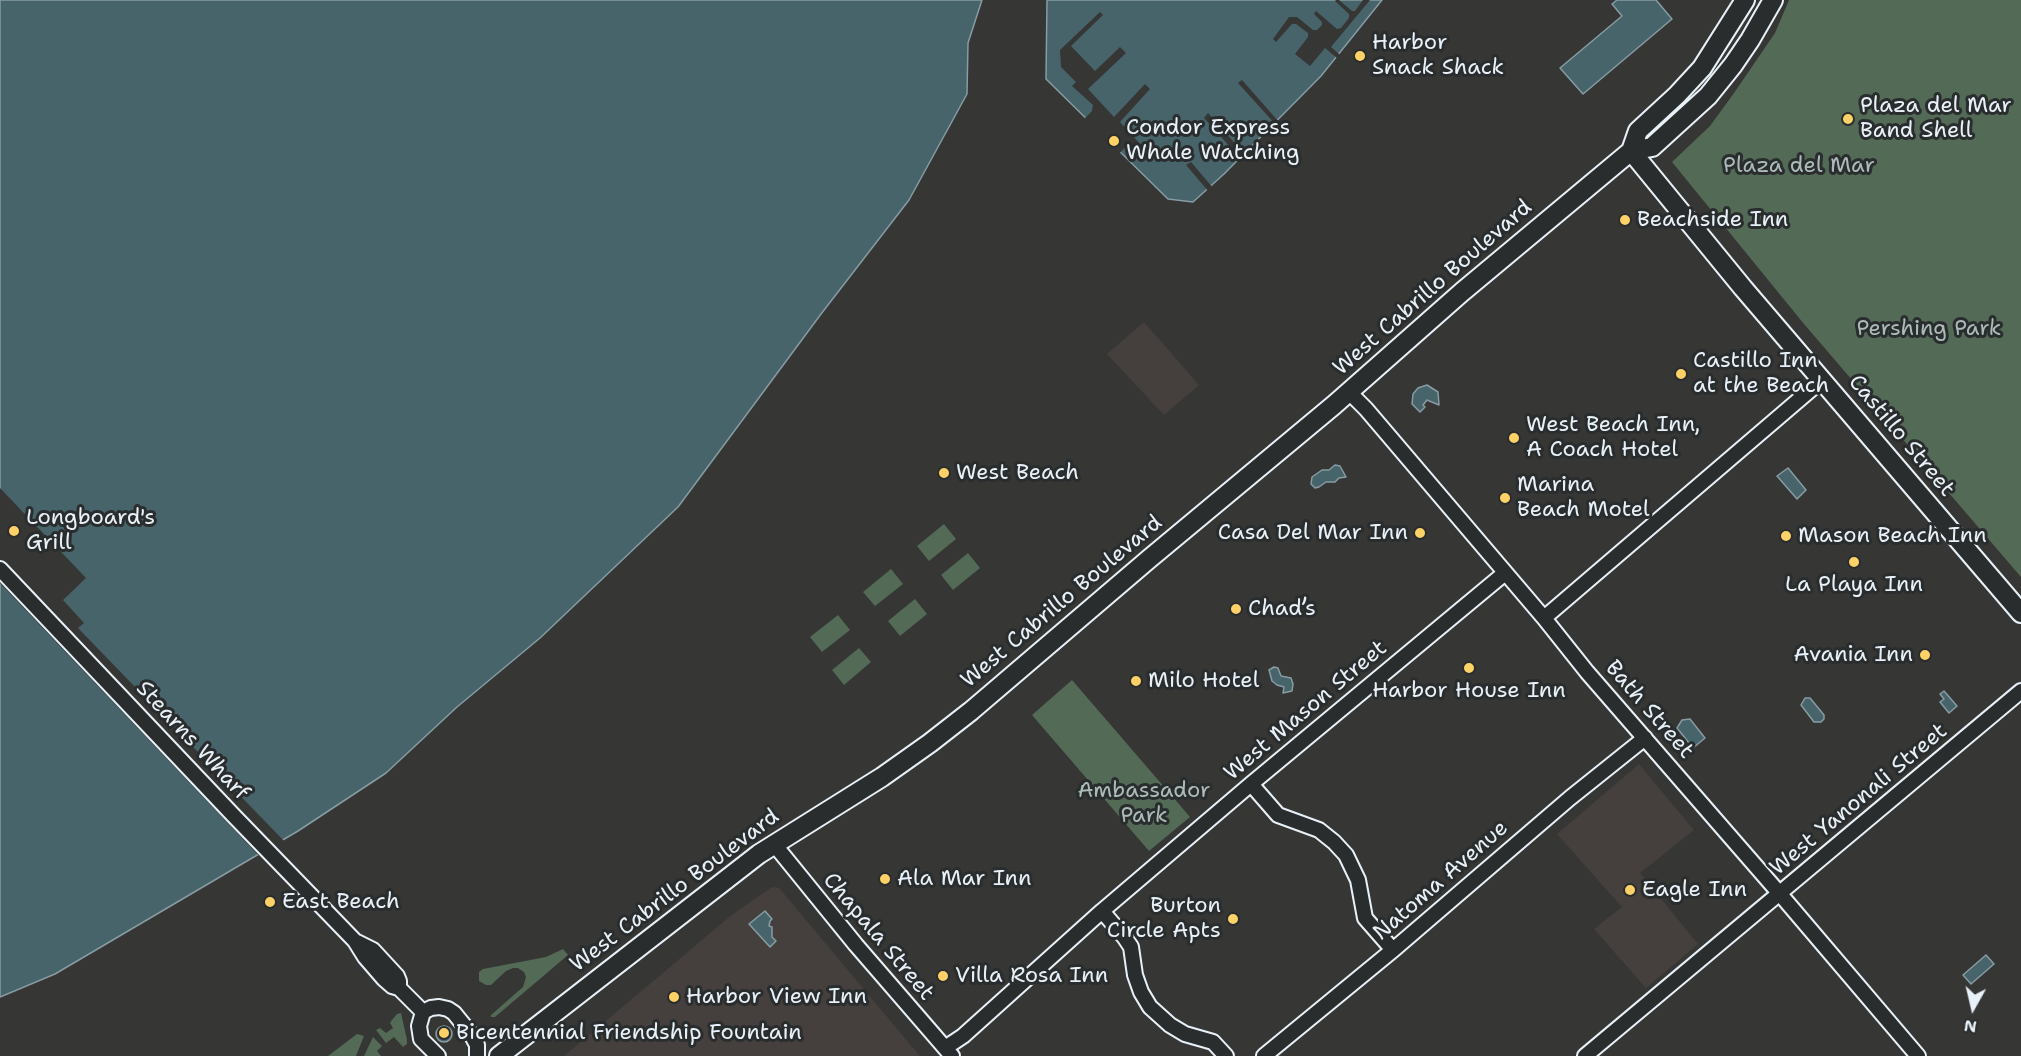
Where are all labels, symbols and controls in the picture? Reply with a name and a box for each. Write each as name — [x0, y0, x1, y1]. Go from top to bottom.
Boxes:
place label: Harbor Snack Shack — [1372, 30, 1504, 82]
marker: Harbor Snack Shack — [1353, 49, 1367, 63]
place label: Plaza del Mar Band Shell — [1860, 93, 2012, 144]
marker: Plaza del Mar Band Shell — [1841, 112, 1855, 126]
place label: Condor Express Whale Watching — [1126, 115, 1299, 166]
marker: Condor Express Whale Watching — [1107, 134, 1121, 148]
park label: Plaza del Mar — [1723, 153, 1875, 179]
street label: West Cabrillo Boulevard — [1328, 194, 1538, 382]
place label: Beachside Inn — [1637, 207, 1788, 233]
marker: Beachside Inn — [1618, 213, 1632, 227]
park label: Pershing Park — [1857, 316, 2001, 342]
place label: Castillo Inn at the Beach — [1693, 348, 1829, 400]
marker: Castillo Inn at the Beach — [1674, 367, 1688, 381]
street label: Castillo Street — [1842, 370, 1960, 502]
place label: West Beach Inn, A Coach Hotel — [1526, 412, 1700, 464]
marker: West Beach Inn, A Coach Hotel — [1507, 431, 1521, 445]
place label: West Beach — [956, 460, 1079, 486]
marker: West Beach — [937, 466, 951, 480]
place label: Marina Beach Motel — [1517, 472, 1650, 524]
marker: Marina Beach Motel — [1498, 491, 1512, 505]
place label: Longboard's Grill — [26, 505, 155, 556]
street label: West Cabrillo Boulevard — [956, 510, 1168, 694]
place label: Casa Del Mar Inn — [1218, 520, 1408, 546]
place label: Mason Beach Inn — [1798, 523, 1987, 549]
marker: Longboard's Grill — [7, 524, 21, 538]
marker: Casa Del Mar Inn — [1413, 526, 1427, 540]
marker: Mason Beach Inn — [1779, 529, 1793, 543]
marker: La Playa Inn — [1847, 555, 1861, 569]
place label: La Playa Inn — [1785, 572, 1923, 598]
place label: Chad’s — [1248, 596, 1316, 622]
marker: Chad’s — [1229, 602, 1243, 616]
street label: West Mason Street — [1219, 635, 1393, 787]
place label: Avania Inn — [1794, 642, 1913, 668]
marker: Avania Inn — [1918, 648, 1932, 662]
street label: Bath Street — [1599, 656, 1699, 764]
marker: Harbor House Inn — [1462, 661, 1476, 675]
place label: Milo Hotel — [1148, 668, 1259, 694]
marker: Milo Hotel — [1129, 674, 1143, 688]
street label: Stearns Wharf — [130, 676, 254, 806]
place label: Harbor House Inn — [1372, 678, 1566, 704]
street label: West Yanonali Street — [1765, 718, 1953, 882]
park label: Ambassador Park — [1078, 778, 1210, 830]
street label: West Cabrillo Boulevard — [565, 804, 785, 978]
street label: Natoma Avenue — [1368, 815, 1514, 947]
place label: Ala Mar Inn — [897, 866, 1032, 892]
street label: Chapala Street — [817, 868, 939, 1006]
marker: Ala Mar Inn — [878, 872, 892, 886]
place label: Eagle Inn — [1642, 877, 1747, 903]
marker: Eagle Inn — [1623, 883, 1637, 897]
place label: East Beach — [282, 889, 400, 915]
place label: Burton Circle Apts — [1107, 893, 1221, 944]
marker: East Beach — [263, 895, 277, 909]
marker: Burton Circle Apts — [1226, 912, 1240, 926]
place label: Villa Rosa Inn — [955, 963, 1108, 989]
marker: Villa Rosa Inn — [936, 969, 950, 983]
north arrow — [1943, 978, 2003, 1038]
place label: Harbor View Inn — [686, 984, 867, 1010]
marker: Harbor View Inn — [667, 990, 681, 1004]
text: N — [1963, 1015, 1978, 1038]
place label: Bicentennial Friendship Fountain — [456, 1020, 802, 1046]
marker: Bicentennial Friendship Fountain — [437, 1026, 451, 1040]

